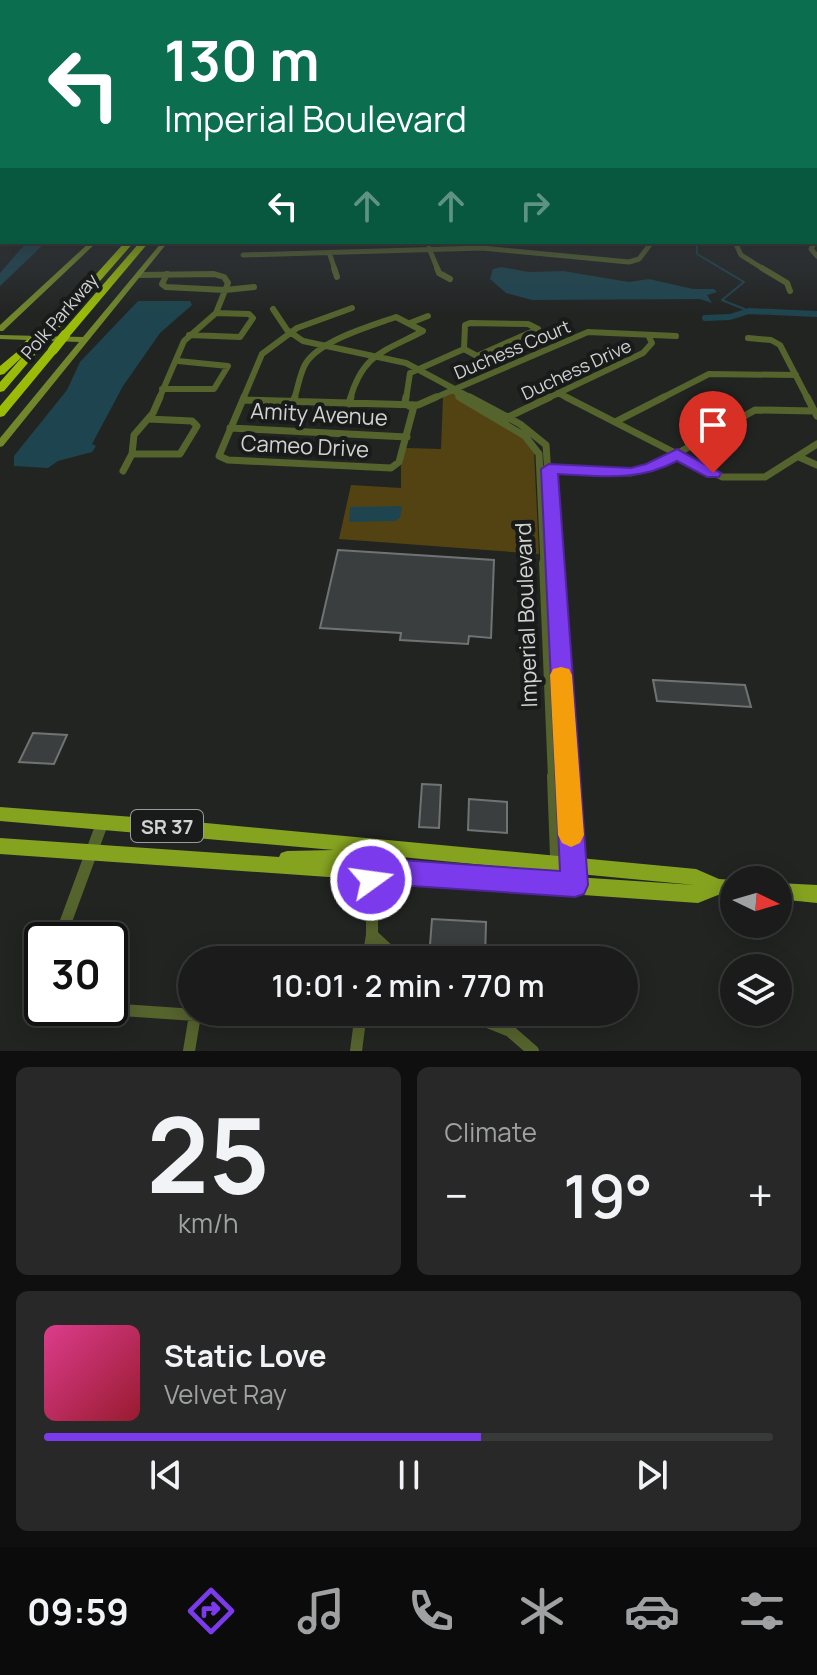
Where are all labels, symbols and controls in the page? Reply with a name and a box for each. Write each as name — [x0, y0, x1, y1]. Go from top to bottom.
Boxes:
text: 130 m — [164, 21, 320, 98]
icon: left — [32, 32, 136, 136]
text: Imperial Boulevard — [164, 94, 467, 143]
icon: left — [261, 184, 305, 228]
icon: ahead — [345, 184, 389, 228]
icon: ahead — [429, 184, 473, 228]
icon: right — [513, 184, 557, 228]
street label: Polk Parkway — [15, 268, 103, 364]
street label: Duchess Court — [450, 314, 574, 384]
street label: Duchess Drive — [517, 333, 635, 405]
pin — [679, 391, 747, 473]
street label: Amity Avenue — [250, 395, 389, 433]
icon: arrive — [691, 403, 735, 447]
street label: Cameo Drive — [240, 428, 370, 464]
street label: Imperial Boulevard — [508, 522, 544, 708]
road number: SR 37 — [131, 810, 203, 842]
position arrow — [329, 838, 413, 922]
north arrow — [720, 866, 792, 938]
map controls — [720, 866, 792, 1026]
speed limit sign: 30 — [24, 922, 128, 1026]
button: layers — [720, 954, 792, 1026]
text: 10:01 · 2 min · 770 m — [272, 965, 544, 1006]
text: 25 — [147, 1082, 270, 1224]
text: Climate — [445, 1114, 537, 1150]
text: 19° — [563, 1154, 653, 1236]
text: − — [445, 1165, 468, 1225]
text: + — [748, 1165, 773, 1225]
text: km/h — [178, 1205, 238, 1241]
text: Static Love — [164, 1335, 327, 1376]
text: Velvet Ray — [164, 1376, 287, 1412]
icon: previous — [144, 1453, 188, 1497]
icon: pause — [387, 1453, 431, 1497]
icon: next — [630, 1453, 674, 1497]
icon: directions — [183, 1583, 239, 1639]
icon: music — [293, 1583, 349, 1639]
icon: phone — [403, 1583, 459, 1639]
icon: climate — [514, 1583, 570, 1639]
icon: car — [624, 1583, 680, 1639]
icon: filters — [734, 1583, 790, 1639]
text: 09:59 — [27, 1587, 129, 1636]

